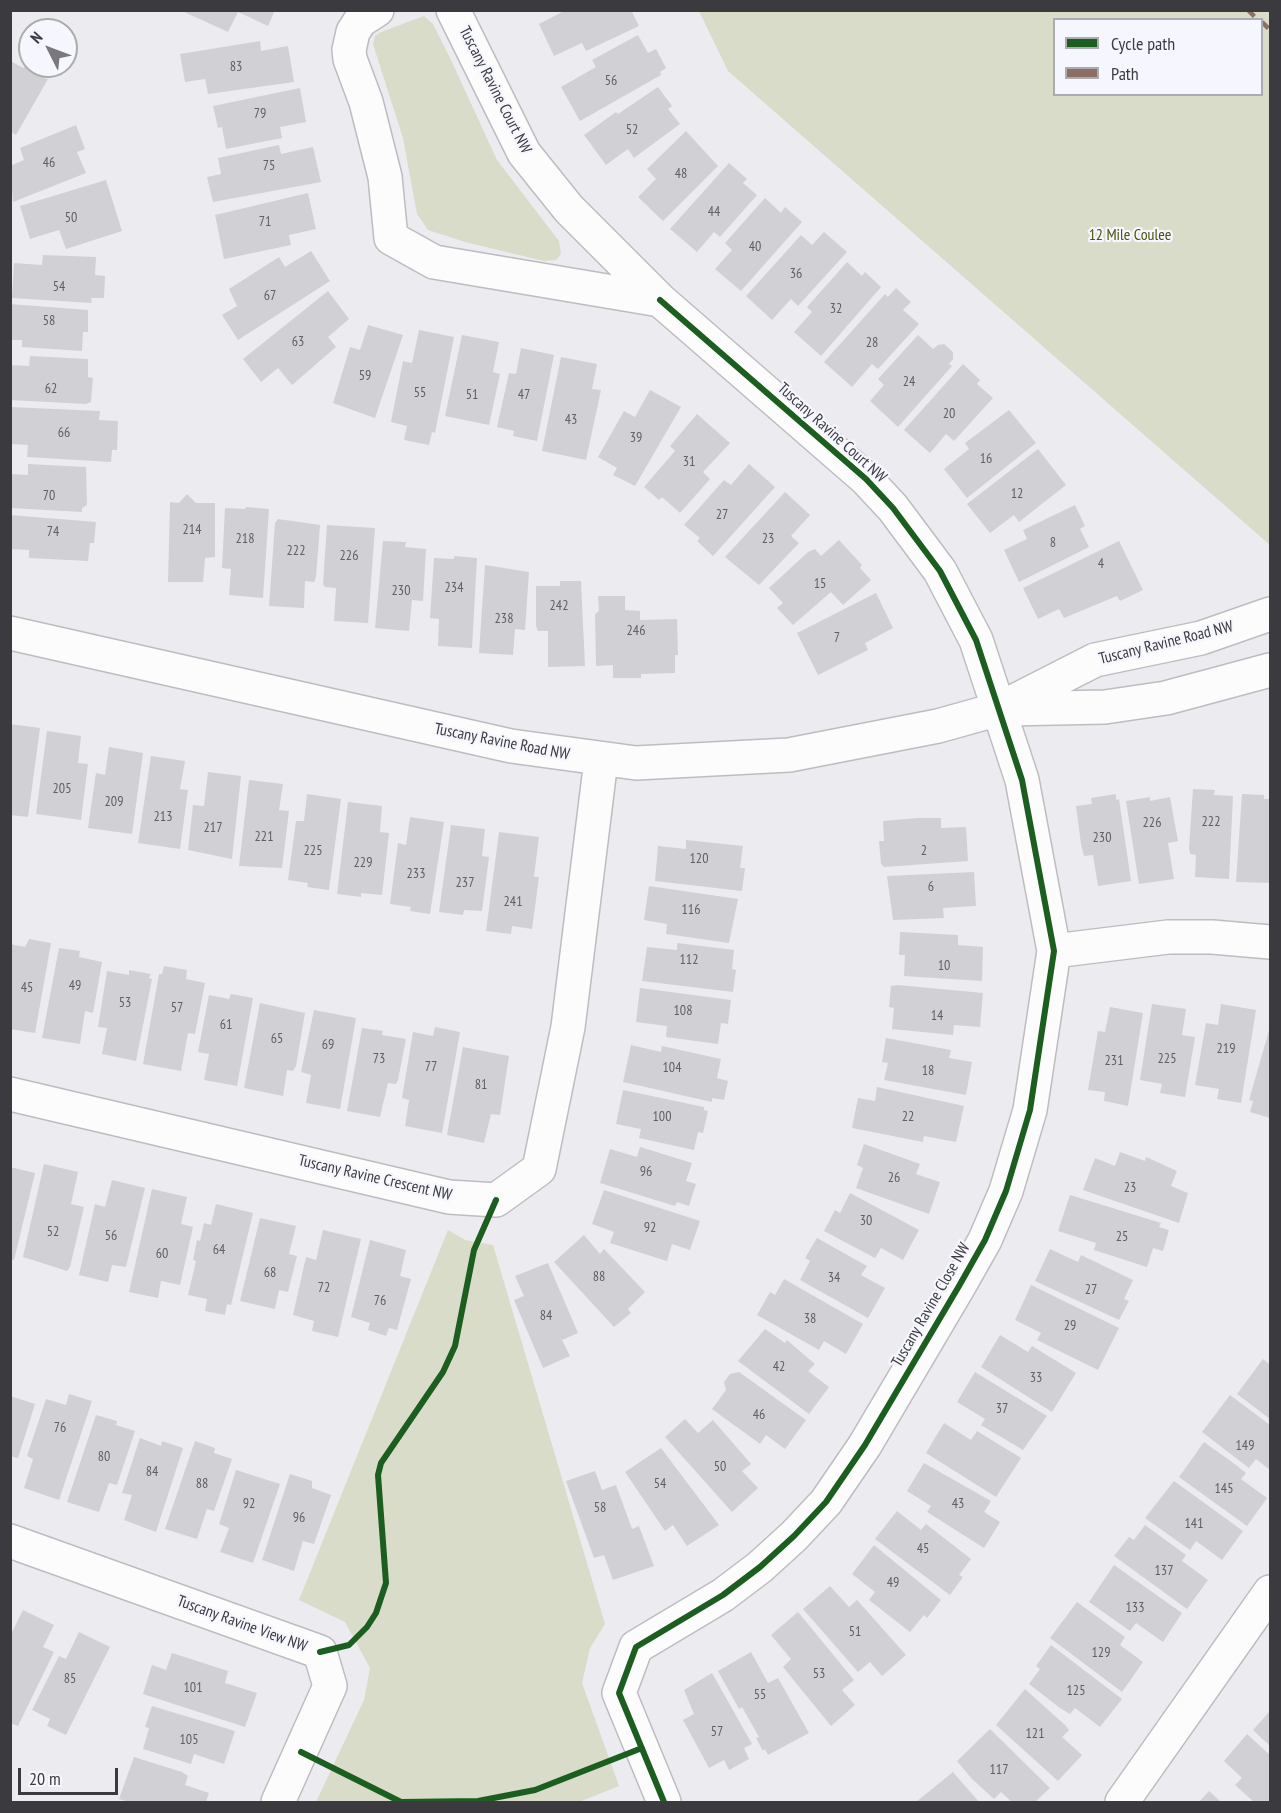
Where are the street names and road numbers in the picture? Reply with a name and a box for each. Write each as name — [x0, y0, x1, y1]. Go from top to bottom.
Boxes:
street label: Tuscany Ravine Court NW — [455, 23, 535, 157]
street label: Tuscany Ravine Court NW — [774, 379, 890, 487]
street label: Tuscany Ravine Road NW — [1097, 617, 1235, 669]
street label: Tuscany Ravine Road NW — [433, 719, 571, 765]
street label: Tuscany Ravine Crescent NW — [296, 1151, 454, 1205]
street label: Tuscany Ravine Close NW — [888, 1239, 974, 1371]
street label: Tuscany Ravine View NW — [174, 1592, 310, 1656]

